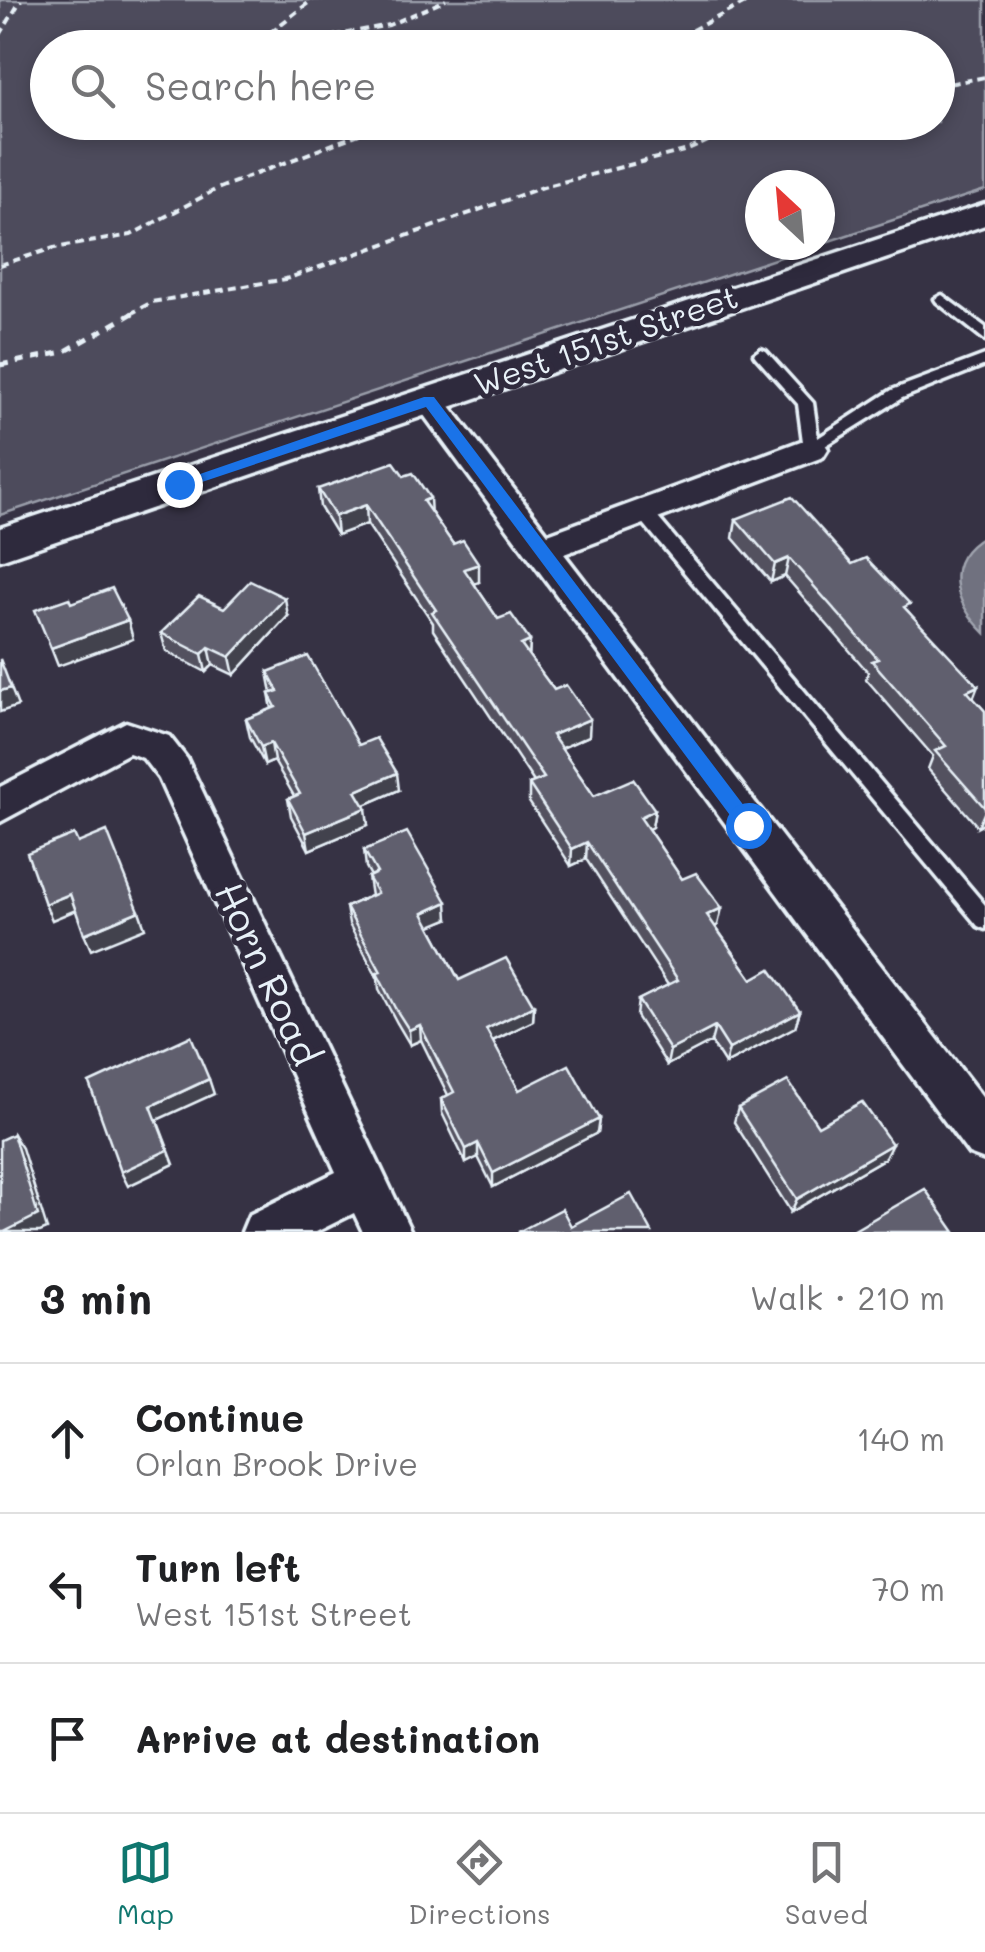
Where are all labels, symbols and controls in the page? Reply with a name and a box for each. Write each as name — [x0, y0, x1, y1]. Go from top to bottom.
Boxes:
search box — [30, 30, 955, 140]
icon: search — [65, 58, 120, 113]
text: Search here — [145, 60, 376, 110]
north arrow — [745, 170, 835, 260]
street label: West 151st Street — [468, 274, 743, 404]
route end — [157, 462, 203, 508]
route start — [726, 803, 772, 849]
street label: Horn Road — [205, 874, 333, 1073]
text: 3 min — [40, 1270, 152, 1325]
text: Walk · 210 m — [750, 1276, 945, 1318]
text: Continue — [135, 1392, 304, 1442]
icon: ahead — [40, 1411, 95, 1466]
text: 140 m — [856, 1417, 945, 1459]
text: Orlan Brook Drive — [135, 1442, 418, 1484]
text: Turn left — [135, 1542, 301, 1592]
icon: left — [40, 1561, 95, 1616]
text: 70 m — [872, 1567, 945, 1609]
text: West 151st Street — [135, 1592, 412, 1634]
icon: arrive — [40, 1711, 95, 1766]
text: Arrive at destination — [135, 1713, 540, 1763]
tab: Map — [117, 1835, 174, 1931]
tab: Directions — [408, 1835, 551, 1931]
tab: Saved — [785, 1835, 868, 1931]

